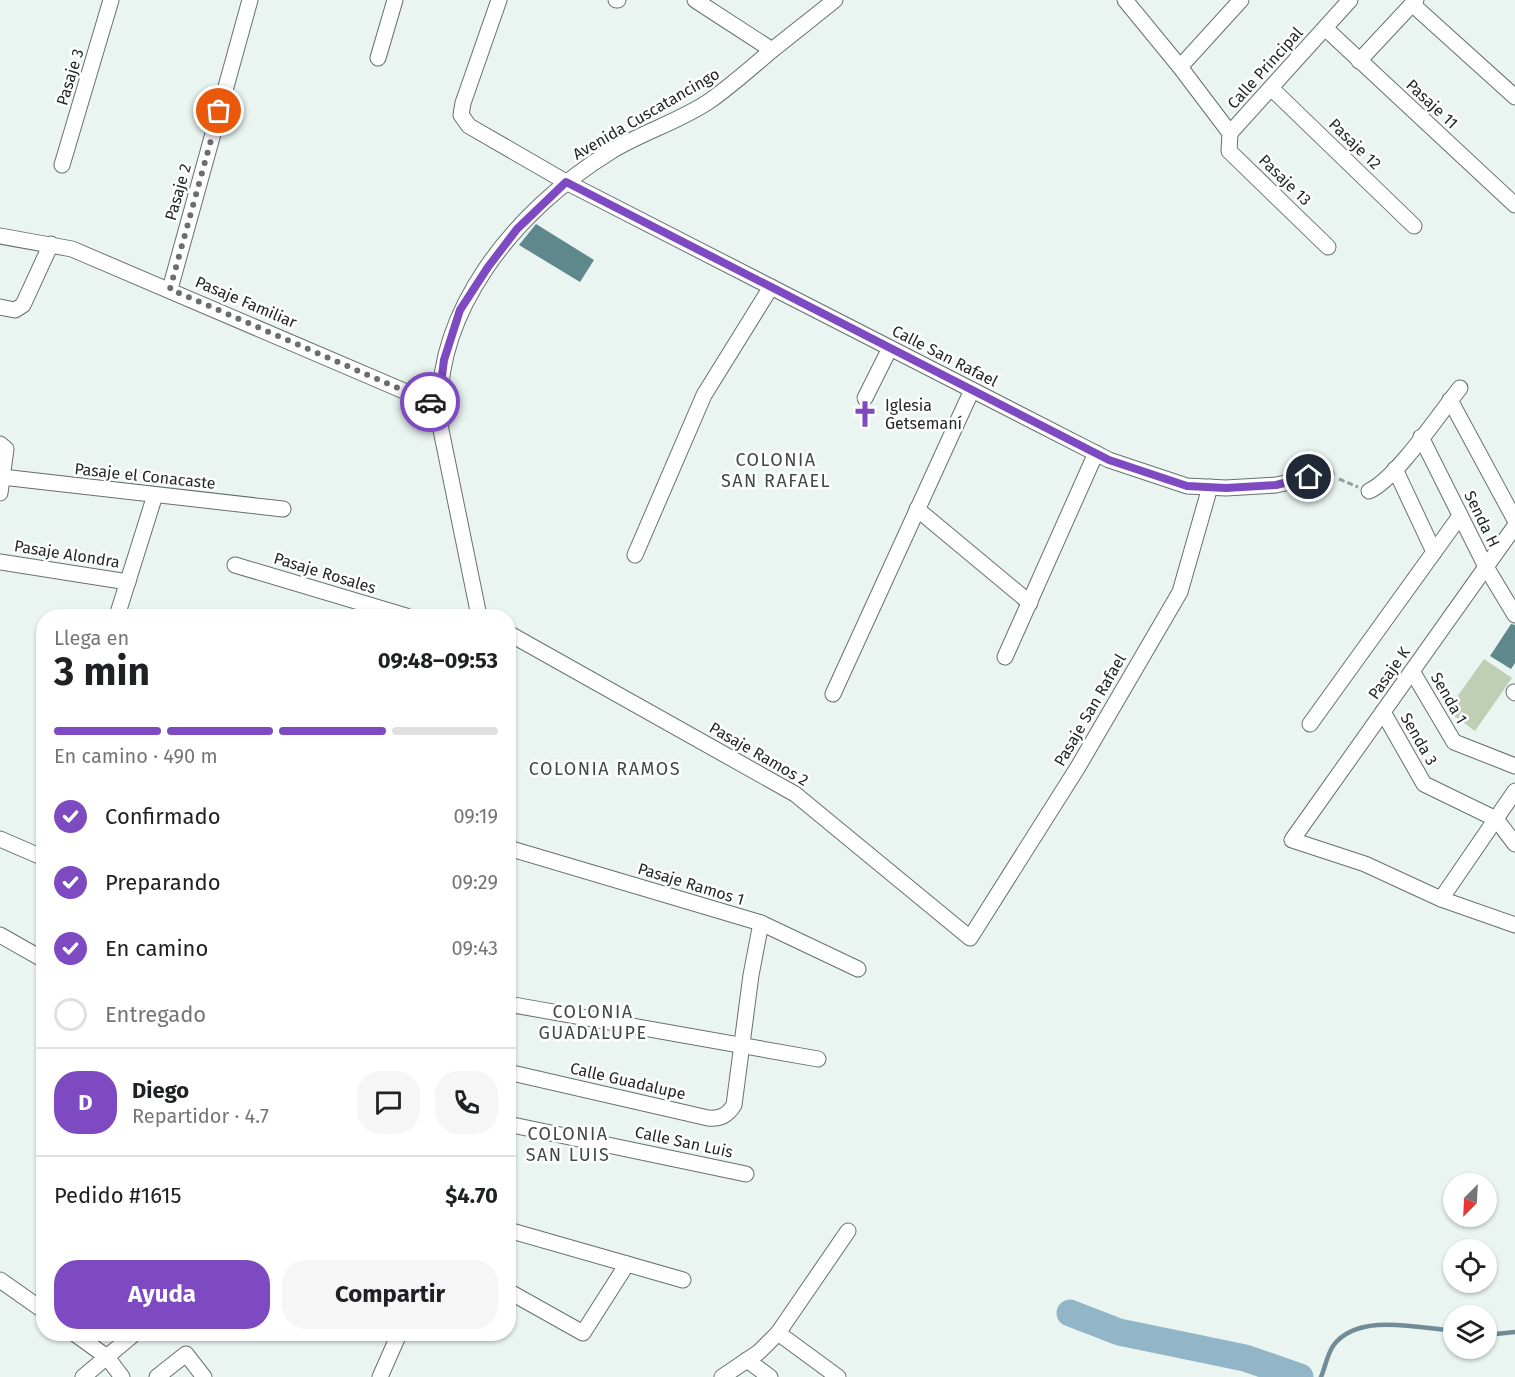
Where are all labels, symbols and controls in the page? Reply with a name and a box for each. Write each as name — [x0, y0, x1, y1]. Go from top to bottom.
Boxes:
street label: Calle Principal — [1223, 23, 1307, 113]
street label: Pasaje 3 — [52, 46, 88, 108]
street label: Avenida Cuscatancingo — [569, 64, 723, 164]
street label: Pasaje 11 — [1402, 75, 1462, 133]
pin — [193, 85, 244, 136]
icon: bag — [202, 94, 235, 127]
street label: Pasaje 12 — [1325, 115, 1385, 174]
street label: Pasaje 13 — [1255, 151, 1315, 209]
street label: Pasaje 2 — [161, 161, 195, 223]
street label: Pasaje Familiar — [193, 272, 300, 332]
street label: Calle San Rafael — [889, 321, 1001, 391]
courier — [400, 372, 460, 432]
icon: car — [414, 386, 447, 419]
place label: Iglesia Getsemaní — [885, 396, 963, 433]
church icon: Iglesia Getsemaní — [850, 399, 880, 429]
district label: COLONIA SAN RAFAEL — [721, 449, 831, 492]
pin — [1283, 451, 1334, 502]
street label: Pasaje el Conacaste — [74, 459, 216, 493]
icon: home — [1292, 460, 1325, 493]
street label: Senda H — [1460, 488, 1504, 550]
street label: Pasaje Alondra — [13, 536, 121, 572]
street label: Pasaje Rosales — [272, 548, 378, 598]
text: Llega en — [54, 626, 129, 650]
street label: Pasaje K — [1364, 643, 1414, 703]
text: 09:48–09:53 — [378, 647, 498, 674]
text: 3 min — [54, 649, 150, 695]
street label: Pasaje San Rafael — [1050, 650, 1130, 770]
street label: Senda 1 — [1427, 669, 1471, 727]
street label: Senda 3 — [1396, 709, 1442, 769]
street label: Pasaje Ramos 2 — [706, 718, 812, 790]
text: En camino · 490 m — [54, 744, 218, 768]
district label: COLONIA RAMOS — [529, 758, 681, 780]
icon: check — [54, 800, 87, 833]
text: Confirmado — [105, 803, 221, 830]
text: 09:19 — [453, 804, 498, 828]
street label: Pasaje Ramos 1 — [636, 859, 746, 909]
icon: check — [54, 866, 87, 899]
text: Preparando — [105, 869, 221, 896]
text: 09:29 — [452, 870, 498, 894]
icon: check — [54, 932, 87, 965]
text: En camino — [105, 935, 208, 962]
text: 09:43 — [452, 936, 498, 960]
text: Entregado — [105, 1001, 206, 1028]
district label: COLONIA GUADALUPE — [538, 1001, 648, 1044]
street label: Calle Guadalupe — [568, 1058, 688, 1104]
button: chat — [357, 1071, 420, 1134]
button: phone — [435, 1071, 498, 1134]
text: Diego — [132, 1077, 189, 1104]
text: D — [78, 1089, 93, 1116]
text: Repartidor · 4.7 — [132, 1104, 269, 1128]
street label: Calle San Luis — [633, 1122, 735, 1162]
district label: COLONIA SAN LUIS — [526, 1123, 610, 1166]
north arrow — [1443, 1173, 1497, 1227]
map controls — [1443, 1173, 1497, 1359]
text: Pedido #1615 — [54, 1182, 181, 1209]
text: $4.70 — [445, 1182, 498, 1209]
button: locate — [1443, 1239, 1497, 1293]
button: Ayuda — [54, 1260, 270, 1329]
button: Compartir — [282, 1260, 498, 1329]
button: layers — [1443, 1305, 1497, 1359]

